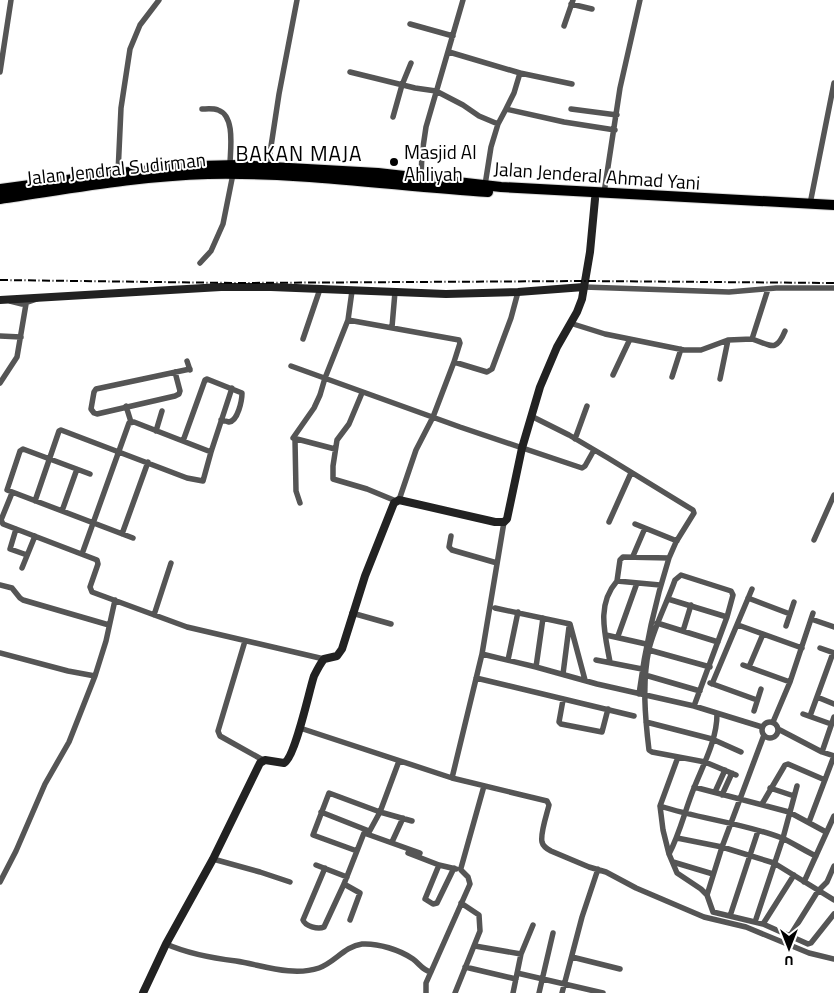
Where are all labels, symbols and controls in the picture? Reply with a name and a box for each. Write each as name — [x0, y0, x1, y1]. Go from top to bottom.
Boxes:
district label: BAKAN MAJA — [235, 137, 363, 169]
place label: Masjid Al Ahliyah — [404, 137, 477, 188]
street label: Jalan Jendral Sudirman — [25, 144, 207, 192]
street label: Jalan Jenderal Ahmad Yani — [493, 153, 701, 197]
marker: Masjid Al Ahliyah — [388, 156, 400, 168]
north arrow — [764, 923, 814, 973]
text: U — [784, 951, 794, 972]

